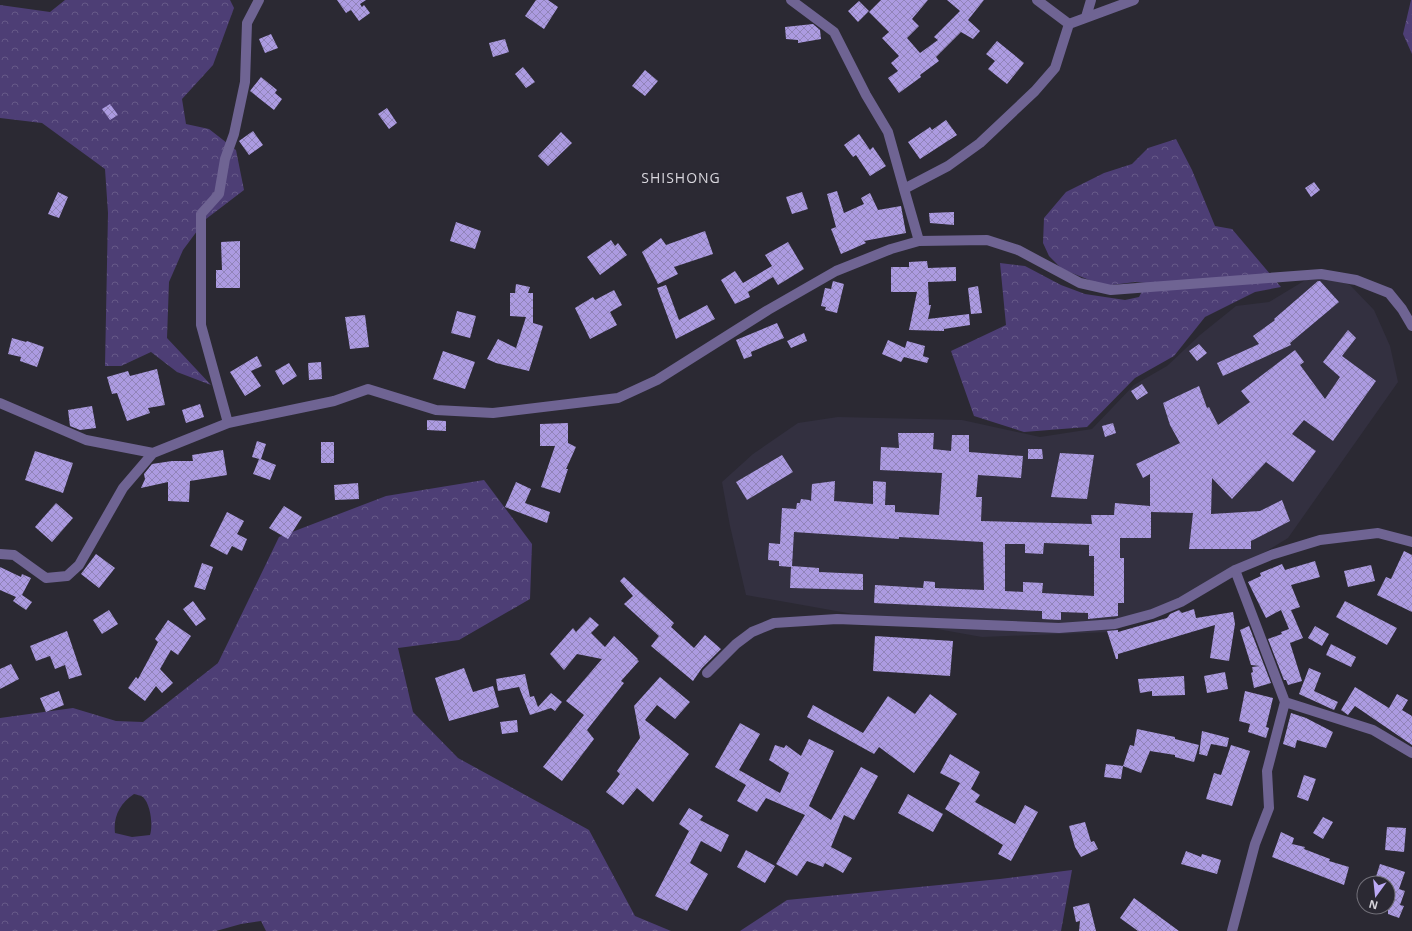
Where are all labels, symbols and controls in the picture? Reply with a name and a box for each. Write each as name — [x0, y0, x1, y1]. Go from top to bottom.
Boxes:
district label: SHISHONG — [641, 168, 721, 187]
north arrow — [1356, 875, 1396, 915]
text: N — [1367, 897, 1380, 914]

